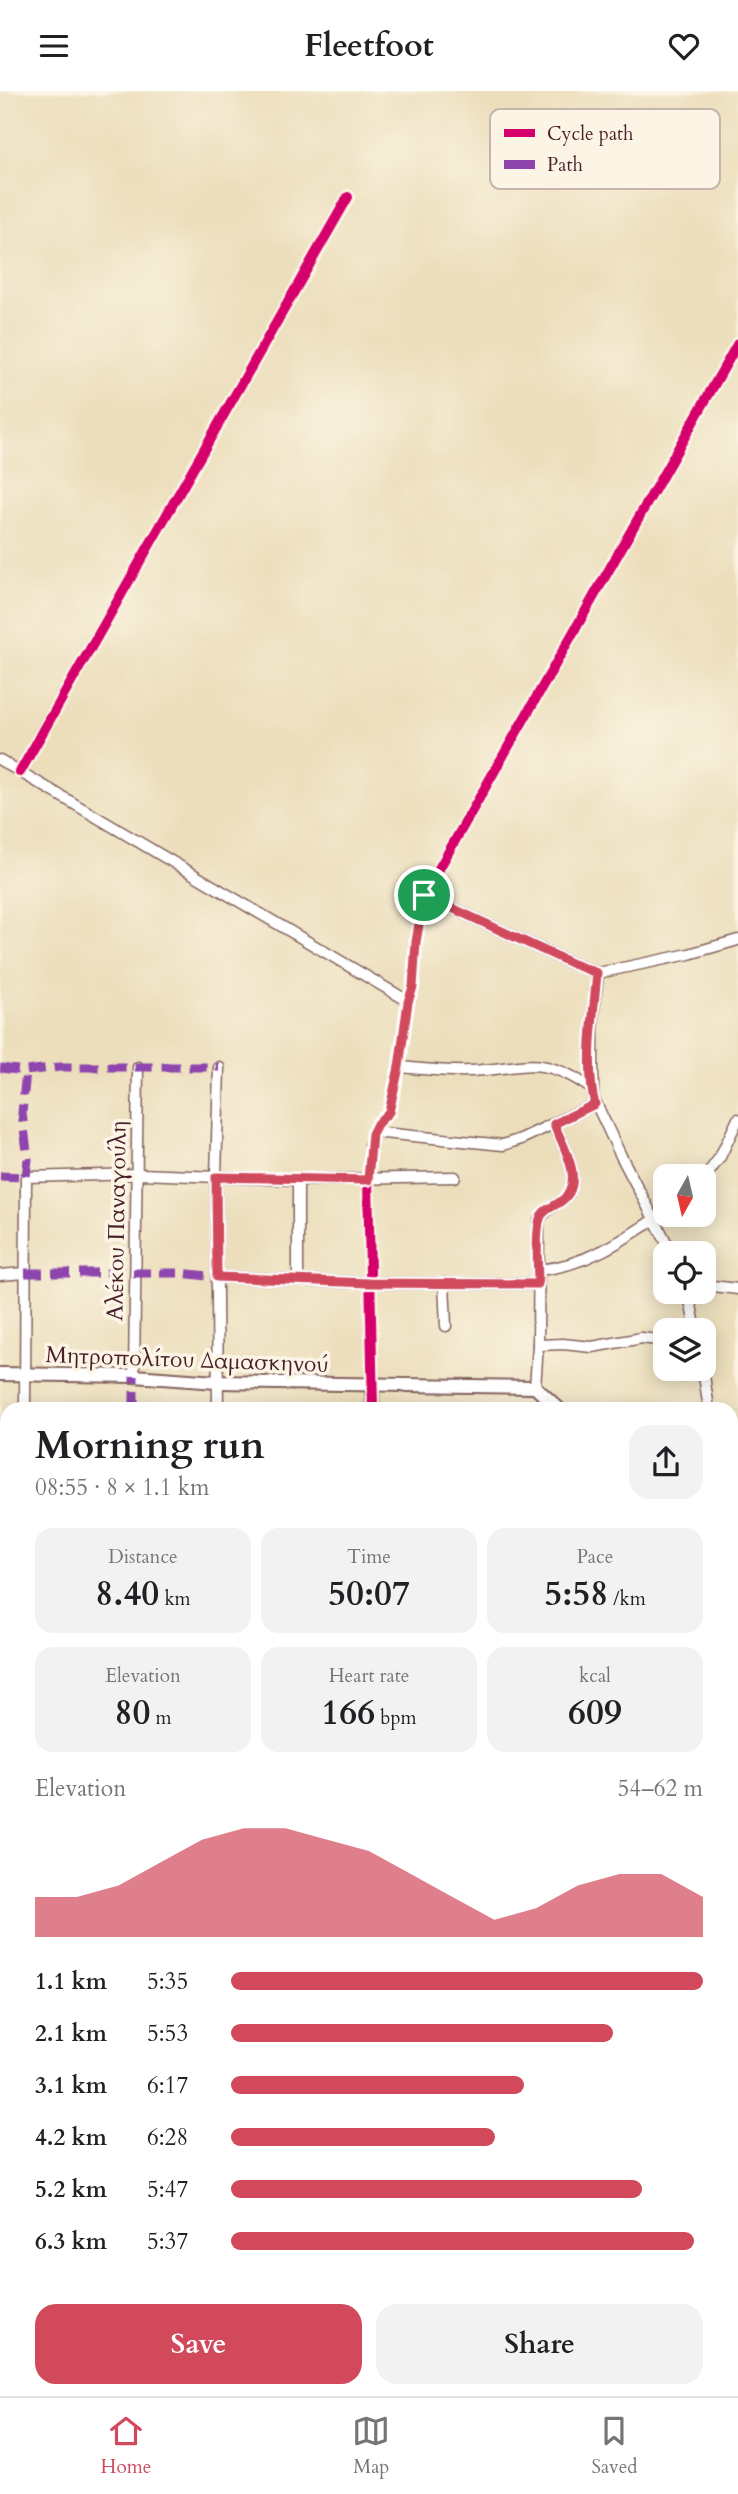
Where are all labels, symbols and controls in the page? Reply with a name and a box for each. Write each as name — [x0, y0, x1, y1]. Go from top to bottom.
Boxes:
text: Fleetfoot — [304, 24, 434, 68]
icon: menu — [35, 27, 73, 65]
icon: heart — [665, 27, 703, 65]
legend — [490, 109, 720, 189]
text: Cycle path — [547, 121, 634, 147]
text: Path — [547, 152, 583, 178]
pin — [394, 865, 454, 925]
icon: arrive — [405, 876, 443, 914]
street label: Αλέκου Παναγούλη — [99, 1121, 134, 1321]
north arrow — [653, 1164, 716, 1227]
map controls — [653, 1164, 716, 1381]
button: locate — [653, 1241, 716, 1304]
button: layers — [653, 1318, 716, 1381]
street label: Μητροπολίτου Δαμασκηνού — [45, 1339, 329, 1380]
text: Morning run — [35, 1420, 265, 1472]
button: share — [629, 1425, 703, 1499]
text: 08:55 · 8 × 1.1 km — [35, 1472, 209, 1503]
text: Distance — [108, 1544, 178, 1570]
text: Time — [347, 1544, 391, 1570]
text: Pace — [577, 1544, 613, 1570]
text: 8.40 — [95, 1570, 159, 1618]
text: 50:07 — [328, 1570, 410, 1618]
text: 5:58 — [544, 1570, 608, 1618]
text: km — [159, 1586, 191, 1612]
text: /km — [608, 1586, 646, 1612]
text: Elevation — [105, 1663, 181, 1689]
text: Heart rate — [329, 1663, 409, 1689]
text: kcal — [579, 1663, 611, 1689]
text: 80 — [114, 1689, 150, 1737]
text: 166 — [321, 1689, 375, 1737]
text: 609 — [568, 1689, 622, 1737]
text: m — [150, 1705, 172, 1731]
text: bpm — [375, 1705, 417, 1731]
text: Elevation — [35, 1773, 126, 1804]
text: 54–62 m — [618, 1773, 703, 1804]
text: 1.1 km — [35, 1966, 107, 1997]
text: 5:35 — [147, 1966, 188, 1997]
text: 2.1 km — [35, 2018, 107, 2049]
text: 5:53 — [147, 2018, 188, 2049]
text: 3.1 km — [35, 2070, 107, 2101]
text: 6:17 — [147, 2070, 188, 2101]
text: 4.2 km — [35, 2122, 107, 2153]
text: 6:28 — [147, 2122, 188, 2153]
text: 5.2 km — [35, 2174, 107, 2205]
text: 5:47 — [147, 2174, 188, 2205]
text: 6.3 km — [35, 2226, 107, 2257]
text: 5:37 — [147, 2226, 188, 2257]
button: Save — [35, 2304, 362, 2384]
button: Share — [376, 2304, 703, 2384]
tab: Home — [101, 2412, 151, 2480]
tab: Map — [352, 2412, 390, 2480]
tab: Saved — [591, 2412, 637, 2480]

